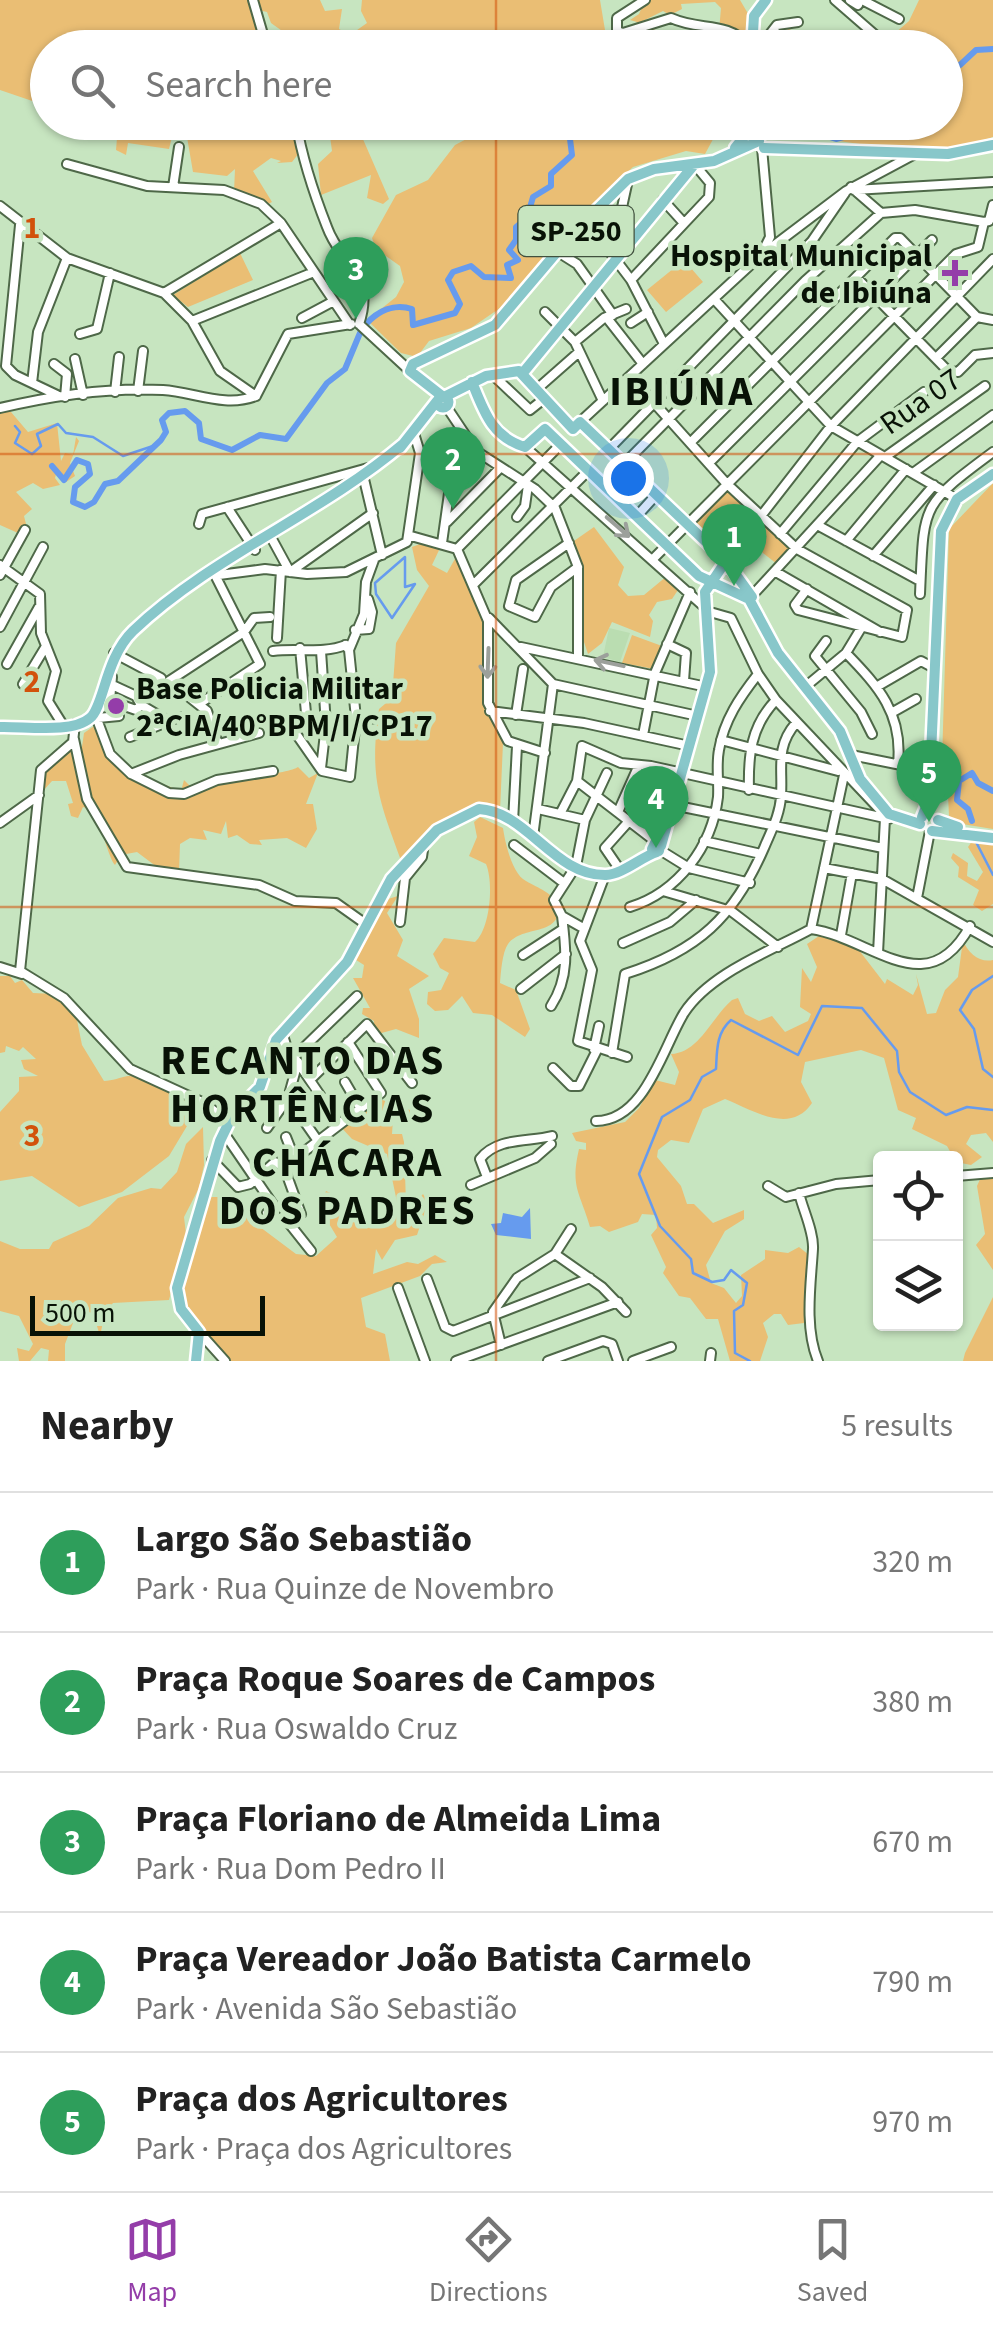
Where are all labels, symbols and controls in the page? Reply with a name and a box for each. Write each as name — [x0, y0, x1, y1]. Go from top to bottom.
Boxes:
search box — [30, 30, 963, 140]
icon: search — [65, 58, 120, 113]
text: Search here — [145, 58, 332, 112]
text: 1 — [24, 205, 40, 251]
road number: SP-250 — [518, 206, 634, 256]
place label: Hospital Municipal de Ibiúna — [670, 233, 932, 316]
pin: 3 — [324, 236, 388, 319]
marker: Hospital Municipal de Ibiúna — [942, 260, 968, 286]
street label: Rua 07 — [871, 357, 971, 446]
district label: IBIÚNA — [609, 362, 755, 422]
pin: 2 — [420, 426, 486, 509]
your location — [603, 453, 654, 504]
pin: 1 — [702, 504, 766, 586]
one-way arrow — [605, 515, 630, 538]
one-way arrow — [478, 647, 497, 679]
one-way arrow — [594, 652, 626, 671]
text: 2 — [24, 659, 40, 705]
place label: Base Policia Militar 2ªCIA/40°BPM/I/CP17 — [136, 666, 433, 749]
marker: Base Policia Militar 2ªCIA/40°BPM/I/CP17 — [105, 695, 127, 717]
pin: 5 — [896, 740, 962, 822]
pin: 4 — [624, 766, 688, 848]
district label: RECANTO DAS HORTÊNCIAS — [160, 1031, 446, 1139]
text: 3 — [24, 1113, 40, 1159]
district label: CHÁCARA DOS PADRES — [219, 1133, 477, 1241]
map controls — [873, 1151, 963, 1331]
button: locate — [873, 1151, 963, 1241]
button: layers — [873, 1241, 963, 1331]
scale bar — [30, 1291, 265, 1336]
text: 500 m — [45, 1293, 116, 1333]
text: Nearby — [40, 1396, 174, 1456]
text: 5 results — [841, 1403, 953, 1449]
text: Largo São Sebastião — [135, 1512, 472, 1566]
text: 1 — [64, 1539, 81, 1585]
text: 320 m — [872, 1539, 953, 1585]
text: Park · Rua Quinze de Novembro — [135, 1566, 554, 1612]
text: Praça Roque Soares de Campos — [135, 1652, 655, 1706]
text: 2 — [64, 1679, 81, 1725]
text: 380 m — [872, 1679, 953, 1725]
text: Park · Rua Oswaldo Cruz — [135, 1706, 457, 1752]
text: Praça Floriano de Almeida Lima — [135, 1792, 661, 1846]
text: 3 — [64, 1819, 81, 1865]
text: 670 m — [872, 1819, 953, 1865]
text: Park · Rua Dom Pedro II — [135, 1846, 446, 1892]
text: Praça Vereador João Batista Carmelo — [135, 1932, 752, 1986]
text: 4 — [64, 1959, 81, 2005]
text: 790 m — [872, 1959, 953, 2005]
text: Park · Avenida São Sebastião — [135, 1986, 517, 2032]
text: Praça dos Agricultores — [135, 2072, 508, 2126]
text: 5 — [64, 2099, 81, 2145]
text: 970 m — [872, 2099, 953, 2145]
text: Park · Praça dos Agricultores — [135, 2126, 512, 2172]
tab: Map — [125, 2212, 180, 2312]
tab: Directions — [429, 2212, 548, 2312]
tab: Saved — [797, 2212, 868, 2312]

